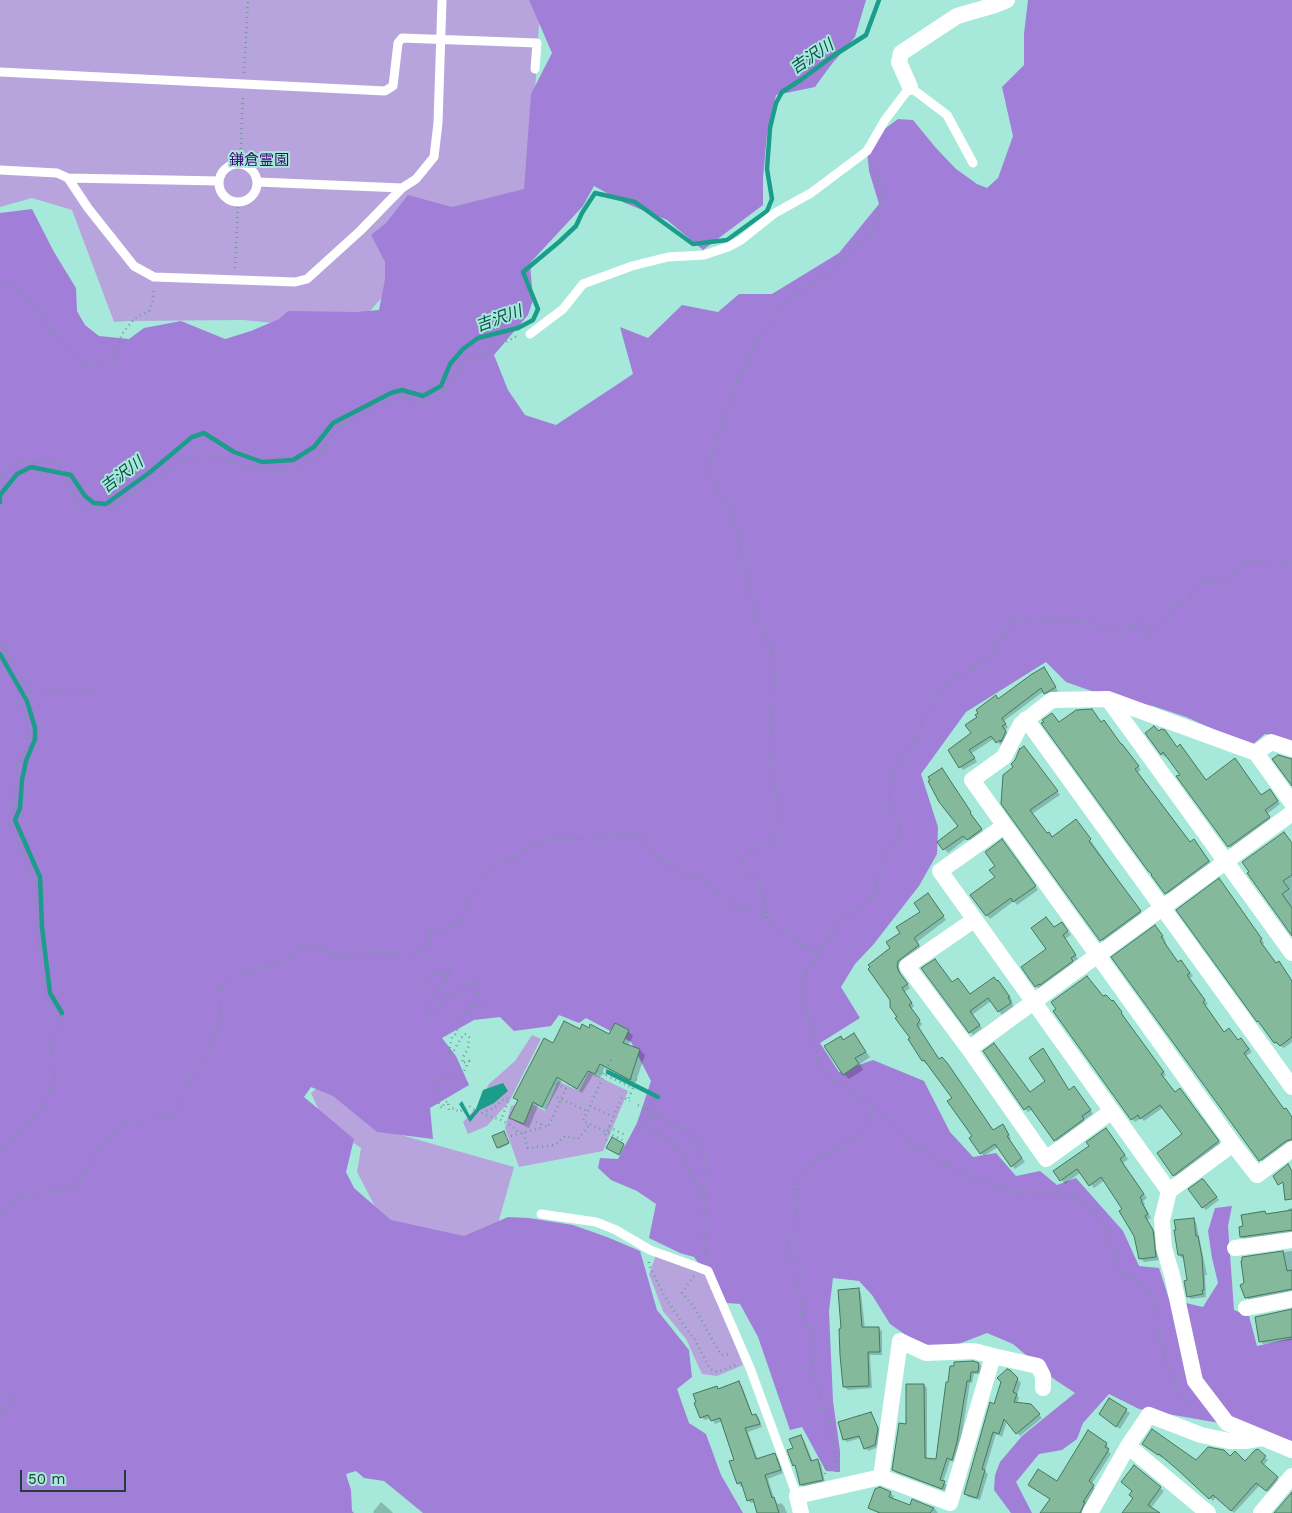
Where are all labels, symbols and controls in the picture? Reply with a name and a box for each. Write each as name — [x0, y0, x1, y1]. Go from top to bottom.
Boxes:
water label: 吉沢川 — [787, 36, 837, 78]
park label: 鎌倉霊園 — [229, 152, 289, 170]
water label: 吉沢川 — [473, 302, 525, 336]
water label: 吉沢川 — [97, 453, 147, 497]
scale bar — [22, 1460, 129, 1492]
text: 50 m — [28, 1470, 65, 1488]

